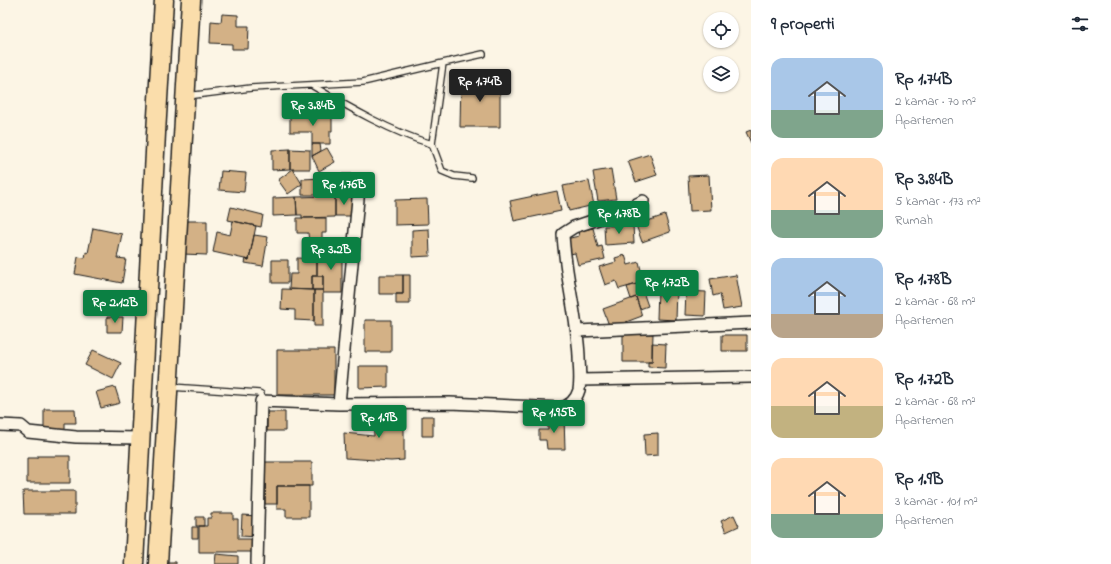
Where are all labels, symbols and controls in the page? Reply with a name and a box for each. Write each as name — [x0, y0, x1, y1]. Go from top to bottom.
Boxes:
map controls — [703, 12, 739, 92]
button: locate — [703, 12, 739, 48]
text: 9 properti — [771, 12, 835, 37]
icon: filters — [1069, 13, 1091, 35]
button: layers — [703, 56, 739, 92]
text: Rp 1.74B — [895, 67, 952, 92]
pin: Rp 1.74B — [439, 69, 521, 103]
text: Rp 1.74B — [458, 72, 502, 91]
icon: home — [803, 74, 851, 122]
text: 2 kamar · 70 m² — [895, 92, 976, 111]
pin: Rp 3.84B — [272, 93, 354, 127]
text: Rp 3.84B — [291, 96, 335, 115]
text: Apartemen — [895, 111, 954, 130]
text: Rp 3.84B — [895, 167, 953, 192]
pin: Rp 1.76B — [303, 172, 385, 206]
icon: home — [803, 174, 851, 222]
text: Rp 1.76B — [322, 175, 366, 194]
text: 5 kamar · 173 m² — [895, 192, 981, 211]
pin: Rp 1.78B — [578, 201, 660, 235]
text: Rp 1.78B — [597, 204, 641, 223]
text: Rumah — [895, 211, 933, 230]
pin: Rp 3.2B — [294, 237, 368, 271]
text: Rp 3.2B — [311, 240, 351, 259]
text: Rp 1.78B — [895, 267, 952, 292]
pin: Rp 1.72B — [626, 270, 708, 304]
text: Rp 1.72B — [645, 273, 689, 292]
icon: home — [803, 274, 851, 322]
pin: Rp 2.12B — [74, 290, 156, 324]
text: 2 kamar · 68 m² — [895, 292, 976, 311]
text: Rp 2.12B — [92, 293, 138, 312]
text: Apartemen — [895, 311, 954, 330]
text: Rp 1.72B — [895, 367, 954, 392]
icon: home — [803, 374, 851, 422]
text: 2 kamar · 68 m² — [895, 392, 976, 411]
pin: Rp 1.95B — [513, 400, 595, 434]
text: Rp 1.95B — [532, 403, 576, 422]
pin: Rp 1.9B — [342, 405, 416, 439]
text: Rp 1.9B — [361, 408, 397, 427]
text: Apartemen — [895, 411, 954, 430]
text: Rp 1.9B — [895, 467, 943, 492]
icon: home — [803, 474, 851, 522]
text: 3 kamar · 101 m² — [895, 492, 978, 511]
text: Apartemen — [895, 511, 954, 530]

